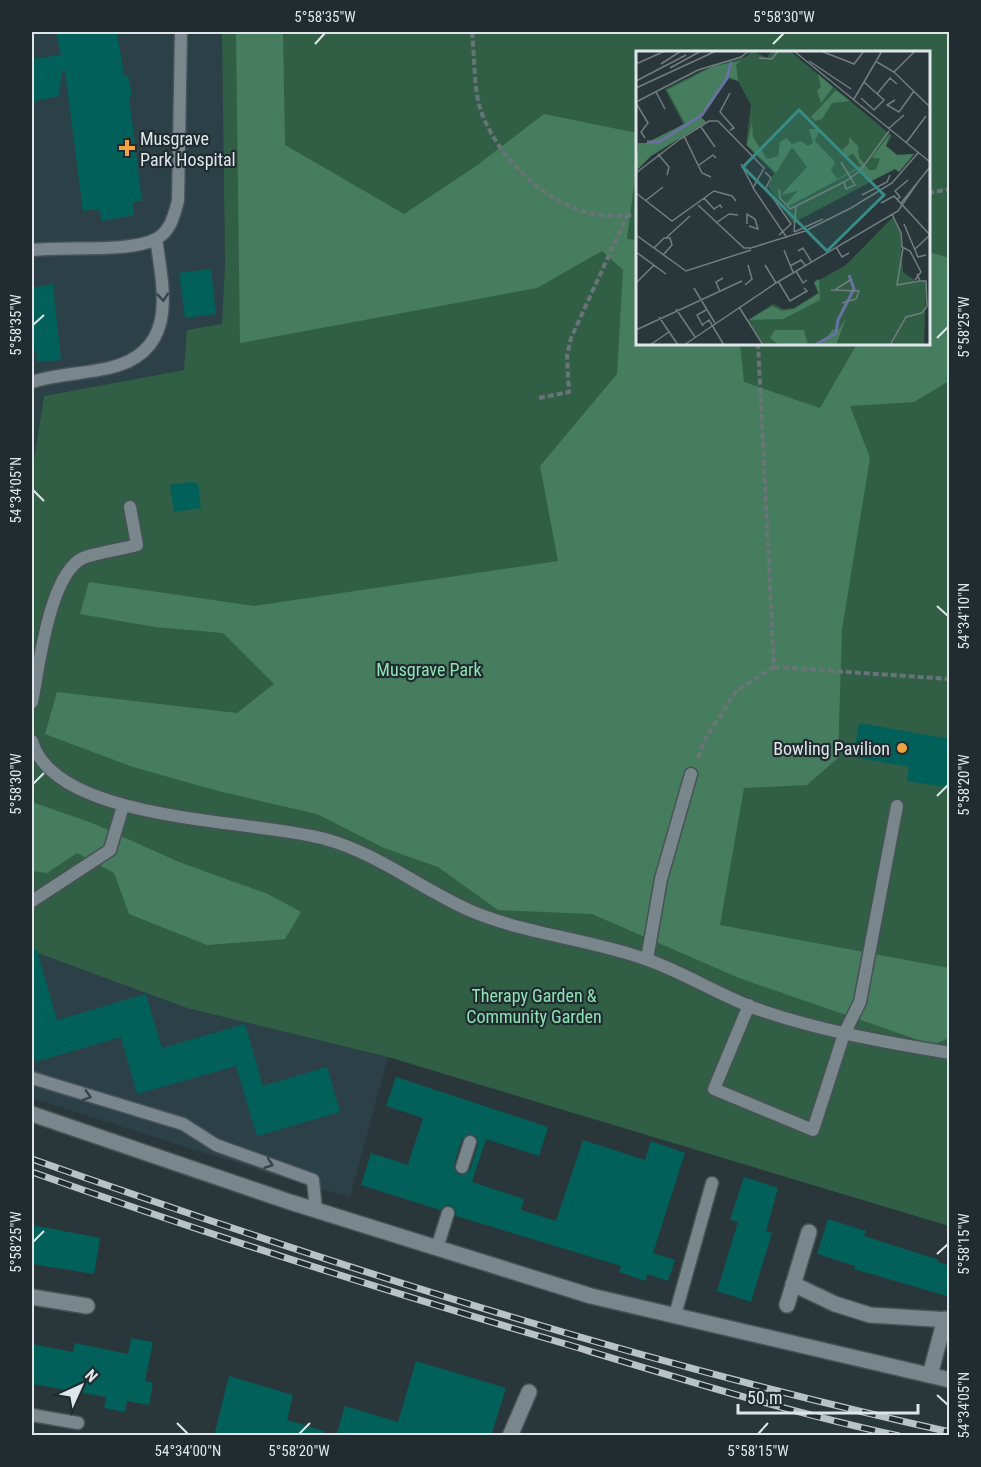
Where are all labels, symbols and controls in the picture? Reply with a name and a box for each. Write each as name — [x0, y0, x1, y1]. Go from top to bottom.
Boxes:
text: 5°58'35"W — [294, 8, 356, 26]
text: 5°58'30"W — [753, 8, 815, 26]
inset map — [636, 51, 930, 345]
place label: Musgrave Park Hospital — [140, 128, 236, 170]
marker: Musgrave Park Hospital — [118, 139, 136, 157]
one-way arrow — [156, 293, 169, 302]
text: 5°58'35"W — [7, 294, 25, 356]
text: 5°58'25"W — [955, 296, 973, 358]
text: 54°34'05"N — [7, 457, 25, 523]
text: 54°34'10"N — [955, 583, 973, 649]
park label: Musgrave Park — [376, 659, 482, 680]
place label: Bowling Pavilion — [773, 738, 890, 759]
marker: Bowling Pavilion — [895, 741, 909, 755]
text: 5°58'30"W — [7, 753, 25, 815]
text: 5°58'20"W — [955, 754, 973, 816]
park label: Therapy Garden & Community Garden — [466, 985, 602, 1027]
one-way arrow — [81, 1089, 92, 1101]
one-way arrow — [263, 1156, 274, 1169]
text: 5°58'25"W — [7, 1211, 25, 1273]
text: 5°58'15"W — [955, 1213, 973, 1275]
north arrow — [51, 1356, 111, 1416]
text: N — [81, 1366, 101, 1386]
text: 54°34'05"N — [955, 1372, 973, 1438]
scale bar — [738, 1377, 918, 1415]
text: 50 m — [747, 1387, 782, 1408]
text: 54°34'00"N — [155, 1442, 221, 1460]
text: 5°58'20"W — [268, 1442, 330, 1460]
text: 5°58'15"W — [727, 1442, 789, 1460]

